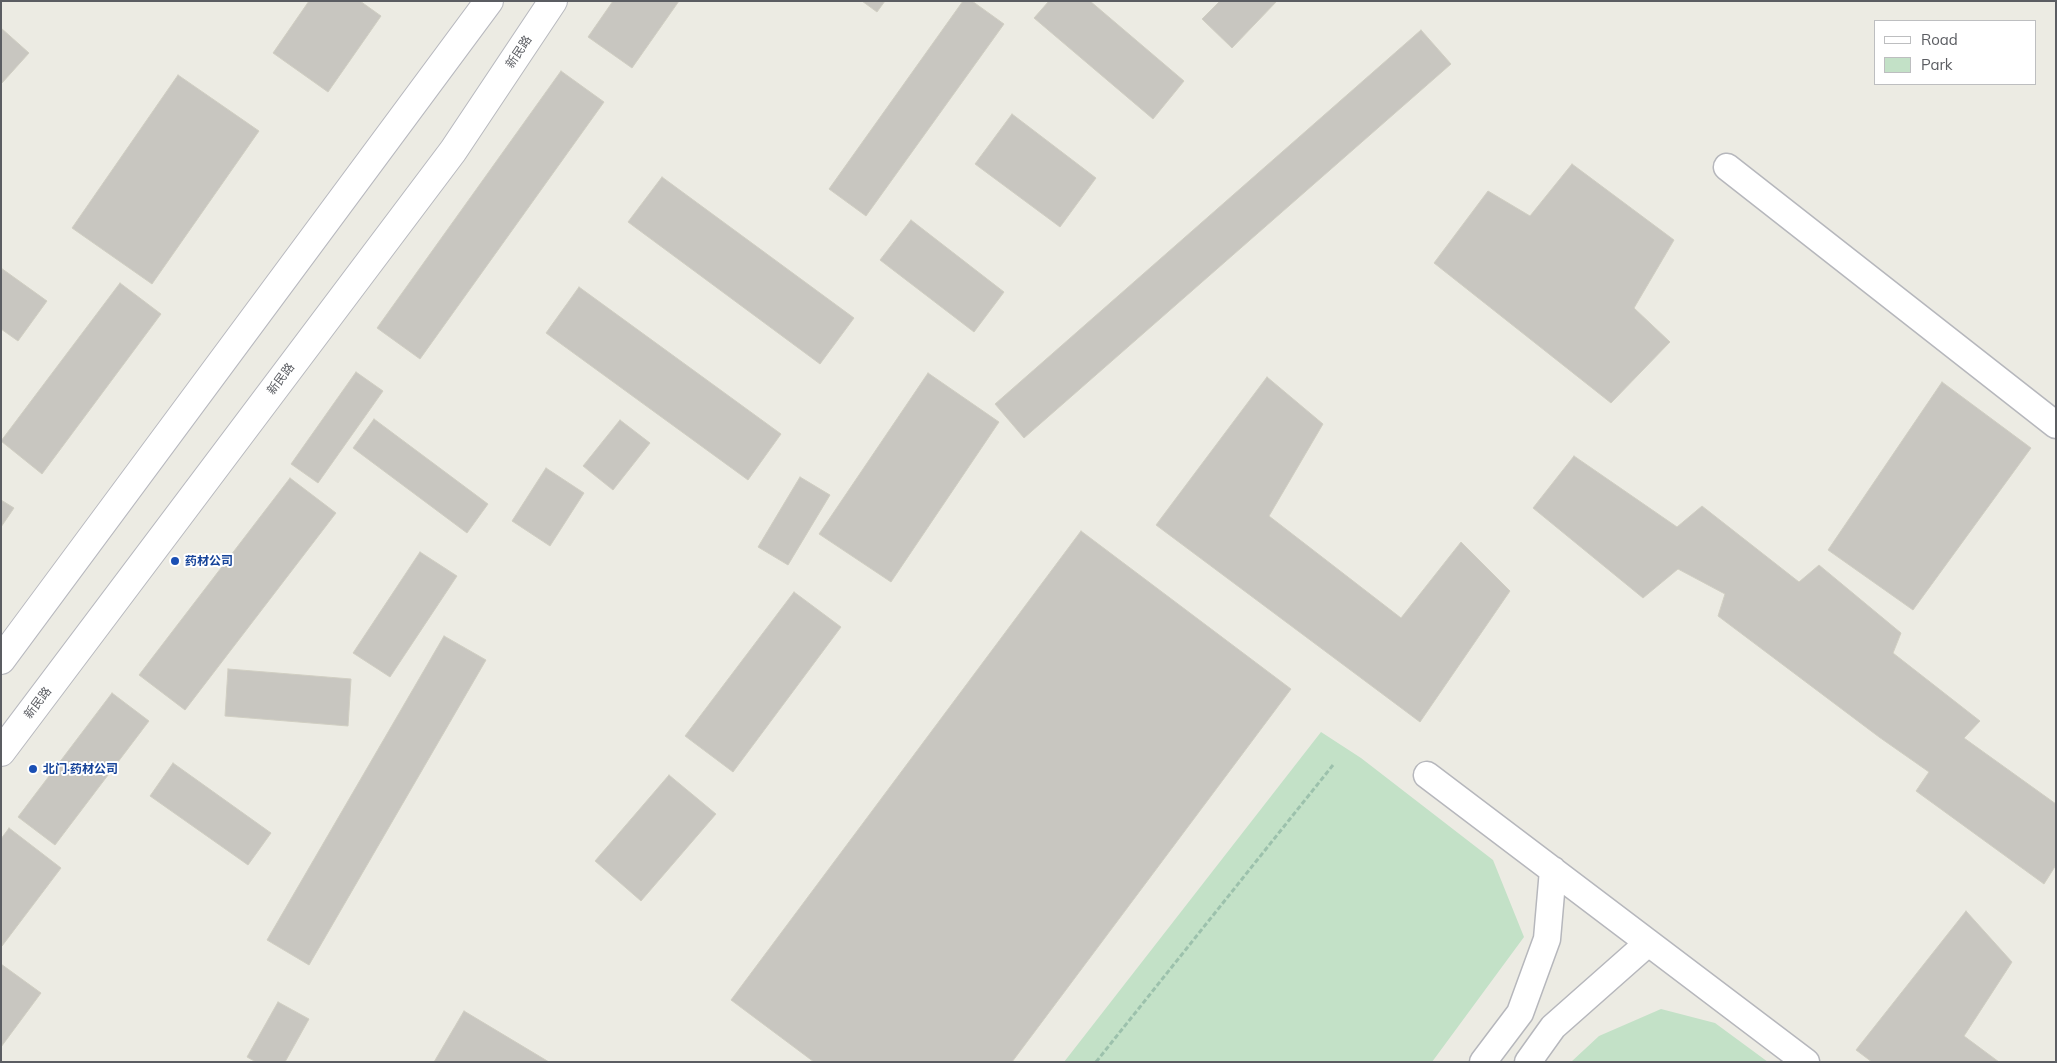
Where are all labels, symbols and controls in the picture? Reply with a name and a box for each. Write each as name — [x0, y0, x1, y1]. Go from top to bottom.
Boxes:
legend — [1874, 20, 2037, 85]
text: Road — [1921, 30, 1958, 49]
street label: 新民路 — [503, 33, 535, 71]
text: Park — [1921, 55, 1953, 74]
street label: 新民路 — [264, 360, 298, 398]
place label: 药材公司 — [185, 554, 233, 568]
marker: 药材公司 — [169, 555, 181, 567]
street label: 新民路 — [21, 684, 55, 722]
place label: 北门·药材公司 — [43, 762, 118, 776]
marker: 北门·药材公司 — [27, 763, 39, 775]

